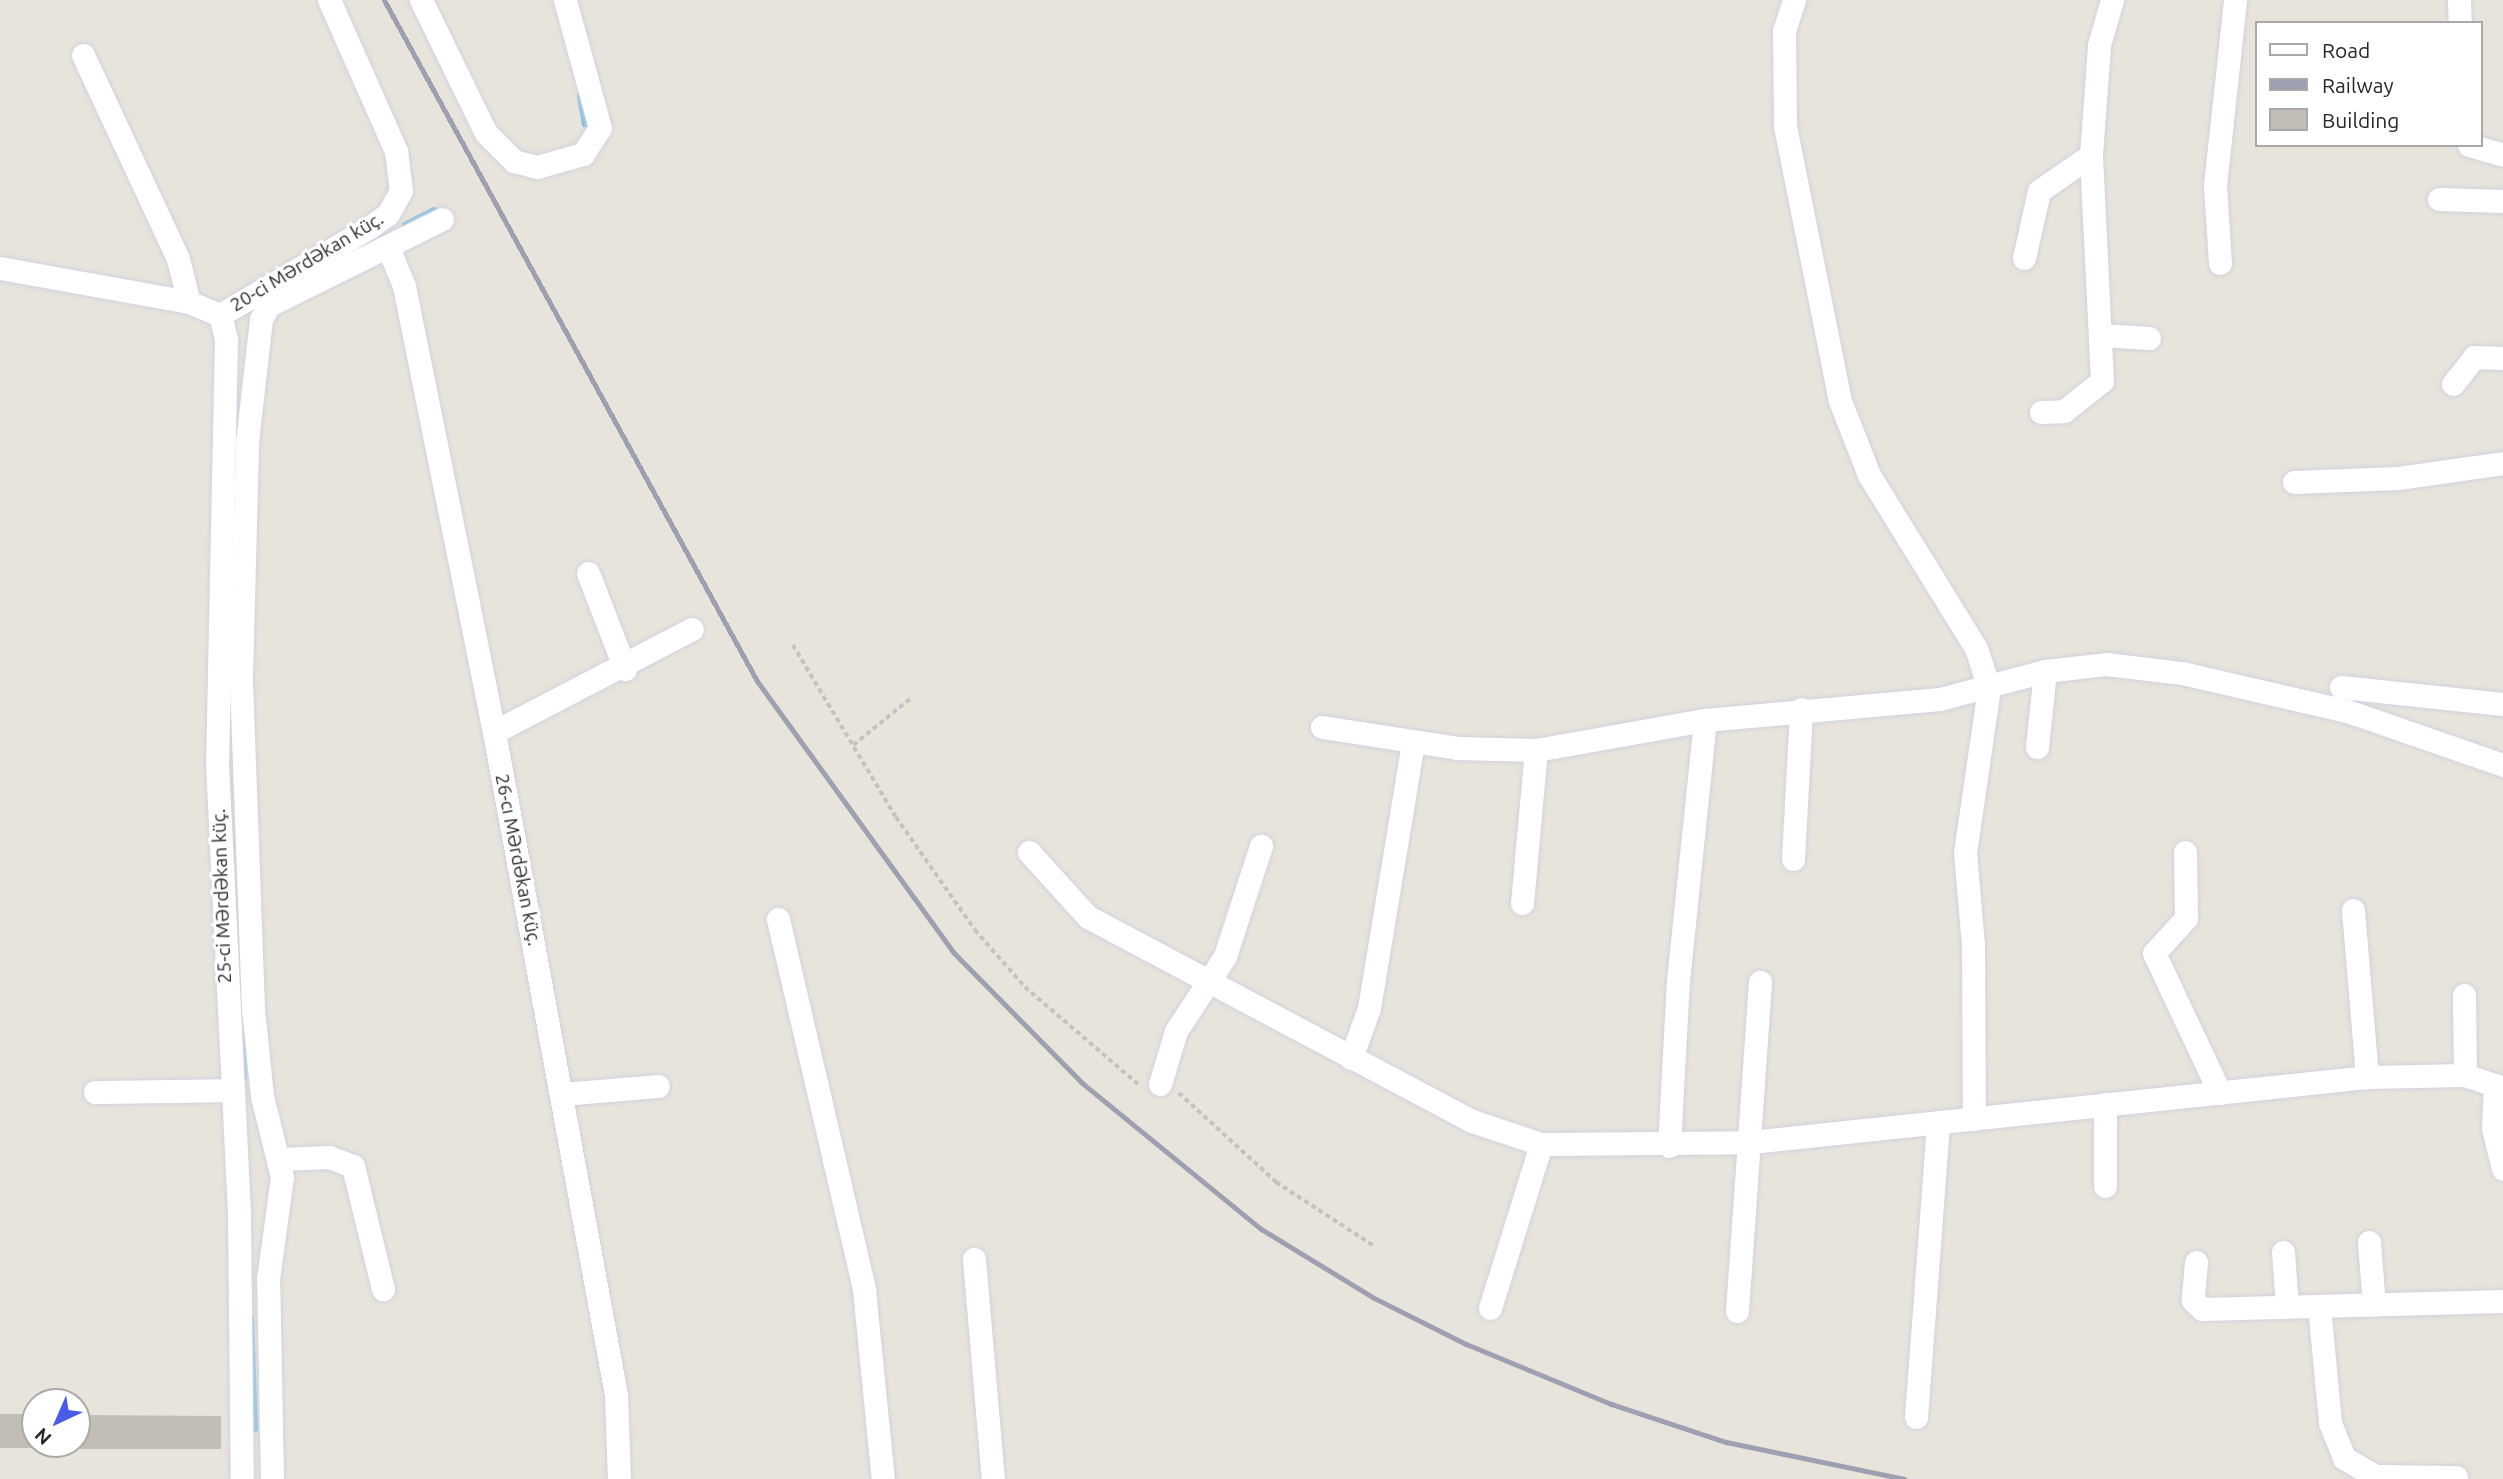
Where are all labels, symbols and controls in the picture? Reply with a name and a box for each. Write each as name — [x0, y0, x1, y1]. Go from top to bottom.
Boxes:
legend — [2254, 21, 2482, 147]
text: Road — [2322, 38, 2370, 62]
text: Railway — [2322, 73, 2394, 97]
text: Building — [2322, 108, 2399, 132]
street label: 20-ci Mərdəkan küç. — [226, 207, 388, 317]
street label: 26-cı Mərdəkan küç. — [490, 772, 546, 948]
street label: 25-ci Mərdəkan küç. — [208, 808, 236, 984]
north arrow — [21, 1388, 91, 1458]
text: N — [30, 1424, 56, 1450]

